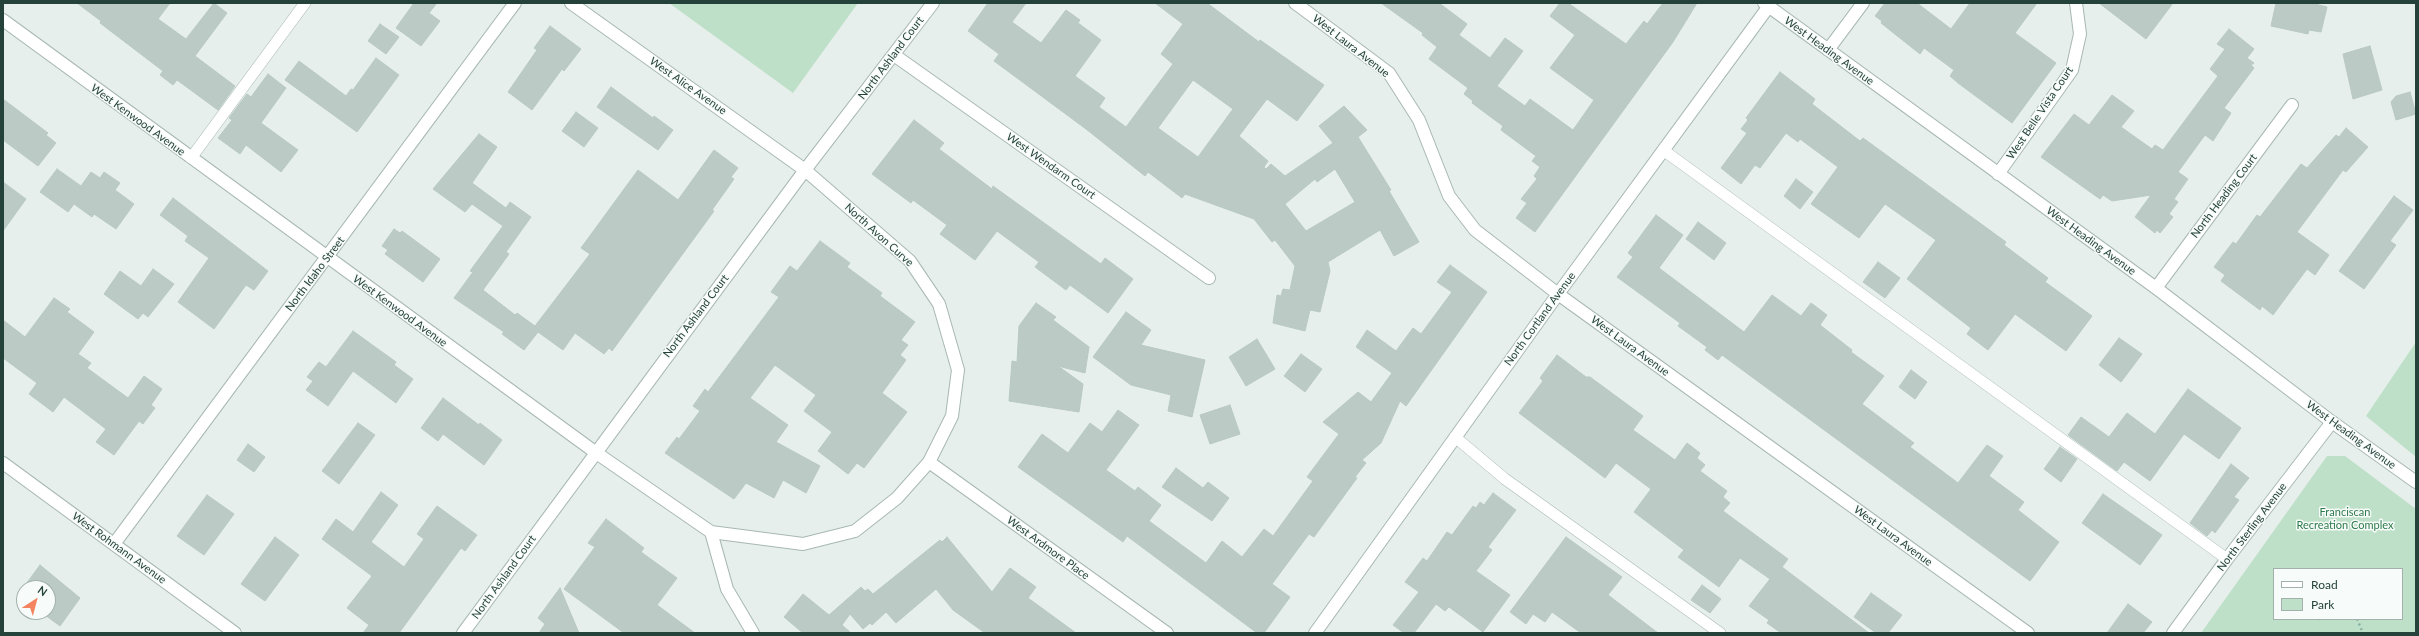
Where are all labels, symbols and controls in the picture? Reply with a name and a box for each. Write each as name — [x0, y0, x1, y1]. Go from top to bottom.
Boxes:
street label: West Laura Avenue — [1310, 12, 1392, 80]
street label: North Ashland Court — [856, 14, 926, 102]
street label: West Heading Avenue — [1782, 14, 1876, 88]
street label: West Alice Avenue — [647, 55, 729, 117]
street label: West Belle Vista Court — [2004, 64, 2076, 162]
street label: West Kenwood Avenue — [88, 81, 188, 159]
street label: West Wendarm Court — [1004, 130, 1098, 202]
street label: North Heading Court — [2188, 151, 2260, 241]
street label: North Avon Curve — [842, 201, 916, 269]
street label: West Heading Avenue — [2044, 204, 2138, 278]
street label: North Idaho Street — [283, 234, 347, 314]
street label: North Cortland Avenue — [1502, 270, 1578, 368]
street label: West Kenwood Avenue — [350, 272, 450, 350]
street label: North Ashland Court — [661, 272, 731, 360]
street label: West Laura Avenue — [1588, 313, 1672, 379]
street label: West Heading Avenue — [2304, 398, 2398, 472]
street label: North Sterling Avenue — [2214, 480, 2290, 574]
street label: West Laura Avenue — [1851, 503, 1935, 569]
park label: Franciscan Recreation Complex — [2296, 505, 2394, 531]
street label: West Rohmann Avenue — [69, 509, 169, 587]
street label: West Ardmore Place — [1004, 514, 1092, 582]
street label: North Ashland Court — [469, 532, 539, 622]
legend — [2273, 568, 2403, 620]
text: Road — [2311, 577, 2338, 592]
north arrow — [16, 580, 56, 620]
text: N — [36, 583, 50, 598]
text: Park — [2311, 597, 2334, 612]

